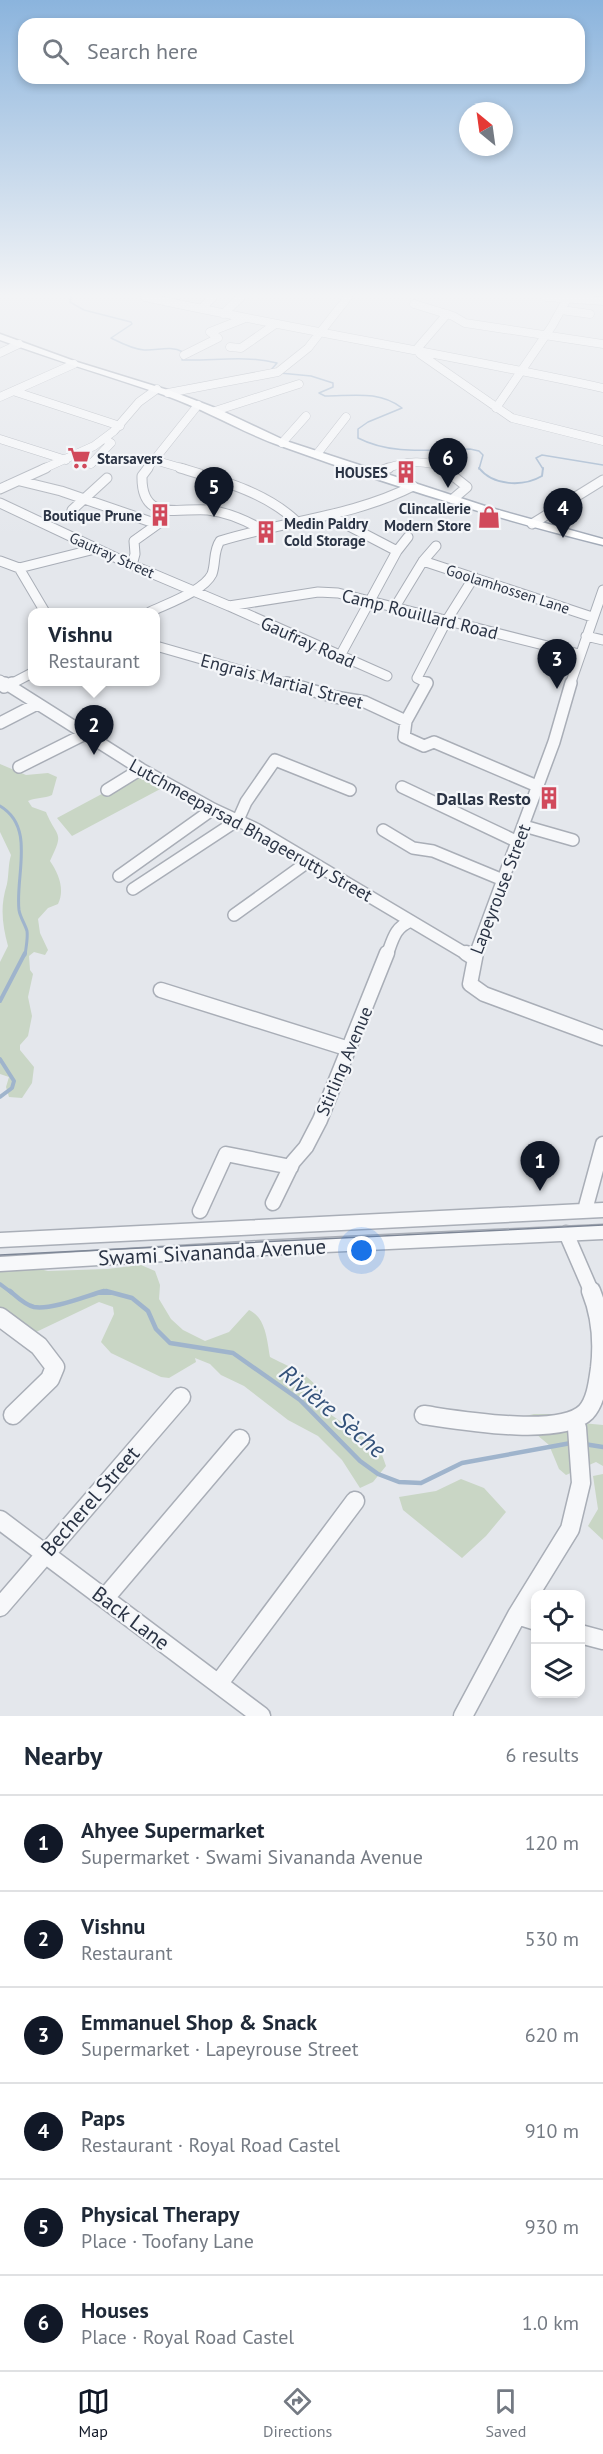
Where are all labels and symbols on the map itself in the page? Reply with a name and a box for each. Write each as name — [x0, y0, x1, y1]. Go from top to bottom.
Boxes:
north arrow — [459, 102, 513, 156]
pin: 6 — [428, 438, 468, 488]
supermarket icon: Starsavers — [66, 445, 92, 471]
place label: Starsavers — [97, 449, 163, 468]
building icon: HOUSES — [393, 459, 419, 485]
place label: HOUSES — [335, 463, 388, 482]
pin: 5 — [194, 468, 234, 517]
pin: 4 — [544, 488, 582, 538]
place label: Clincallerie Modern Store — [384, 499, 471, 535]
building icon: Boutique Prune — [147, 502, 173, 528]
shop icon: Clincallerie Modern Store — [476, 504, 502, 530]
place label: Boutique Prune — [43, 506, 142, 525]
place label: Medin Paldry Cold Storage — [284, 514, 369, 550]
building icon: Medin Paldry Cold Storage — [253, 519, 279, 545]
street label: Gautray Street — [67, 528, 157, 582]
street label: Goolamhossen Lane — [444, 560, 572, 618]
street label: Camp Rouillard Road — [339, 583, 501, 645]
street label: Gaufray Road — [257, 611, 359, 673]
pin: 3 — [538, 640, 576, 689]
street label: Engrais Martial Street — [198, 648, 366, 714]
pin: 2 — [74, 706, 113, 755]
street label: Lutchmeeparsad Bhageerutty Street — [125, 753, 377, 907]
building icon: Dallas Resto — [536, 785, 562, 811]
place label: Dallas Resto — [436, 787, 531, 810]
street label: Lapeyrouse Street — [465, 821, 535, 957]
street label: Stirling Avenue — [311, 1003, 377, 1119]
pin: 1 — [520, 1142, 560, 1191]
street label: Swami Sivananda Avenue — [97, 1233, 327, 1271]
your location — [347, 1236, 376, 1265]
water label: Rivière Sèche — [273, 1357, 393, 1465]
street label: Becherel Street — [35, 1440, 145, 1562]
street label: Back Lane — [87, 1580, 175, 1656]

